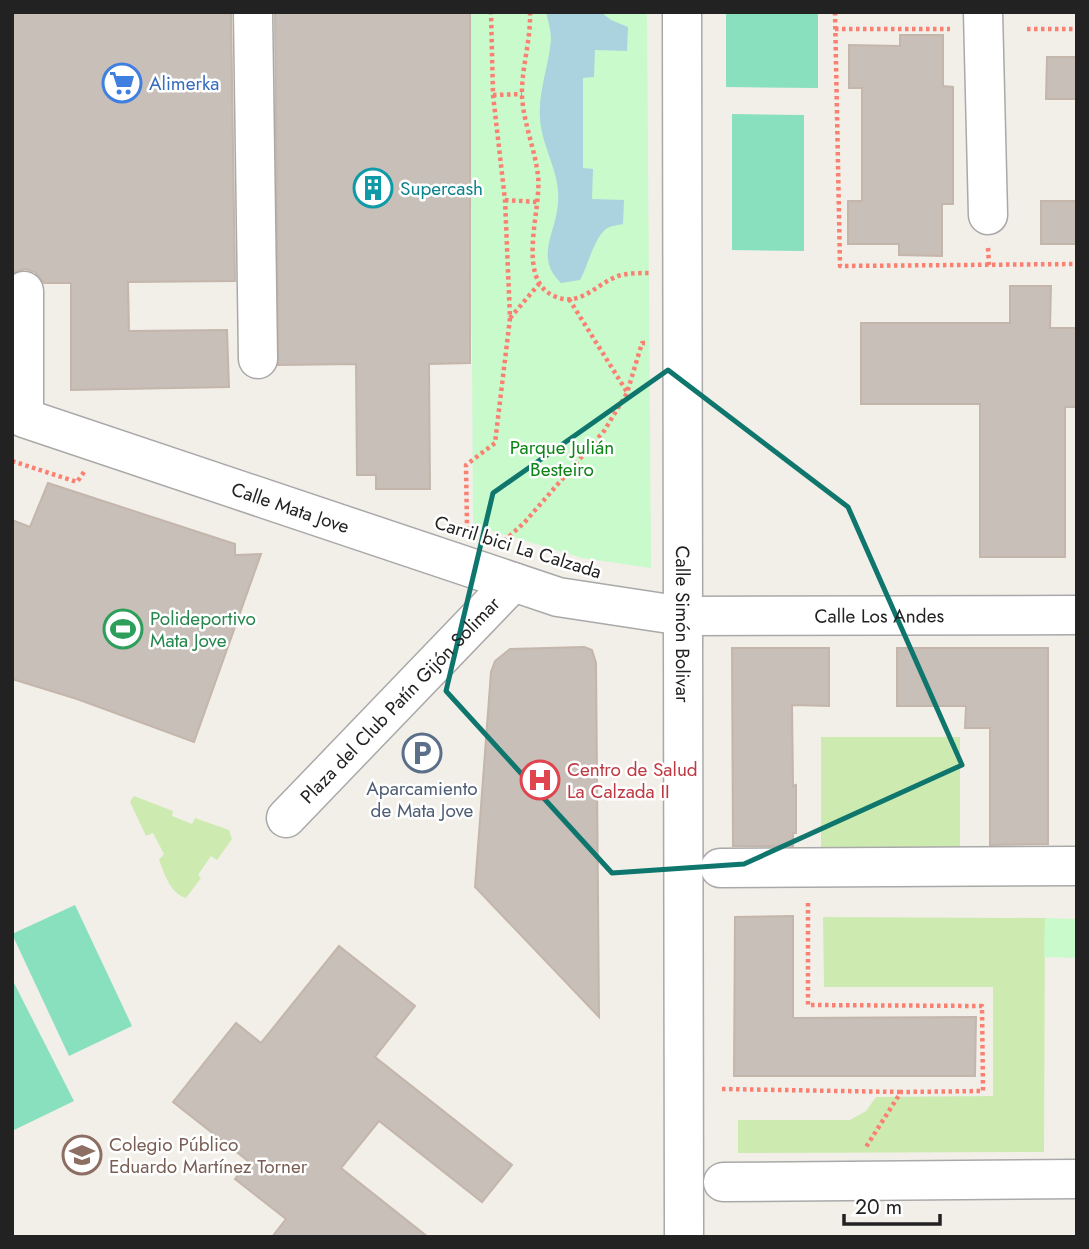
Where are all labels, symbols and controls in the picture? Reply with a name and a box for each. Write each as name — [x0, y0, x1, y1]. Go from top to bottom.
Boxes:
supermarket icon: Alimerka — [101, 62, 143, 104]
place label: Alimerka — [149, 70, 219, 97]
building icon: Supercash — [352, 167, 394, 209]
place label: Supercash — [400, 175, 483, 202]
park label: Parque Julián Besteiro — [510, 434, 614, 483]
street label: Calle Mata Jove — [228, 475, 353, 540]
street label: Carril bici La Calzada — [431, 509, 605, 585]
street label: Calle Simón Bolivar — [669, 545, 697, 703]
street label: Plaza del Club Patín Gijón Solimar — [294, 590, 506, 809]
street label: Calle Los Andes — [815, 602, 945, 629]
place label: Polideportivo Mata Jove — [150, 605, 256, 654]
sports icon: Polideportivo Mata Jove — [102, 608, 144, 650]
parking icon: Aparcamiento de Mata Jove — [401, 732, 443, 774]
place label: Centro de Salud La Calzada II — [567, 756, 698, 805]
hospital icon: Centro de Salud La Calzada II — [519, 759, 561, 801]
place label: Aparcamiento de Mata Jove — [366, 775, 478, 824]
place label: Colegio Público Eduardo Martínez Torner — [109, 1131, 308, 1180]
school or university icon: Colegio Público Eduardo Martínez Torner — [61, 1134, 103, 1176]
scale bar — [844, 1182, 940, 1226]
text: 20 m — [855, 1192, 902, 1222]

